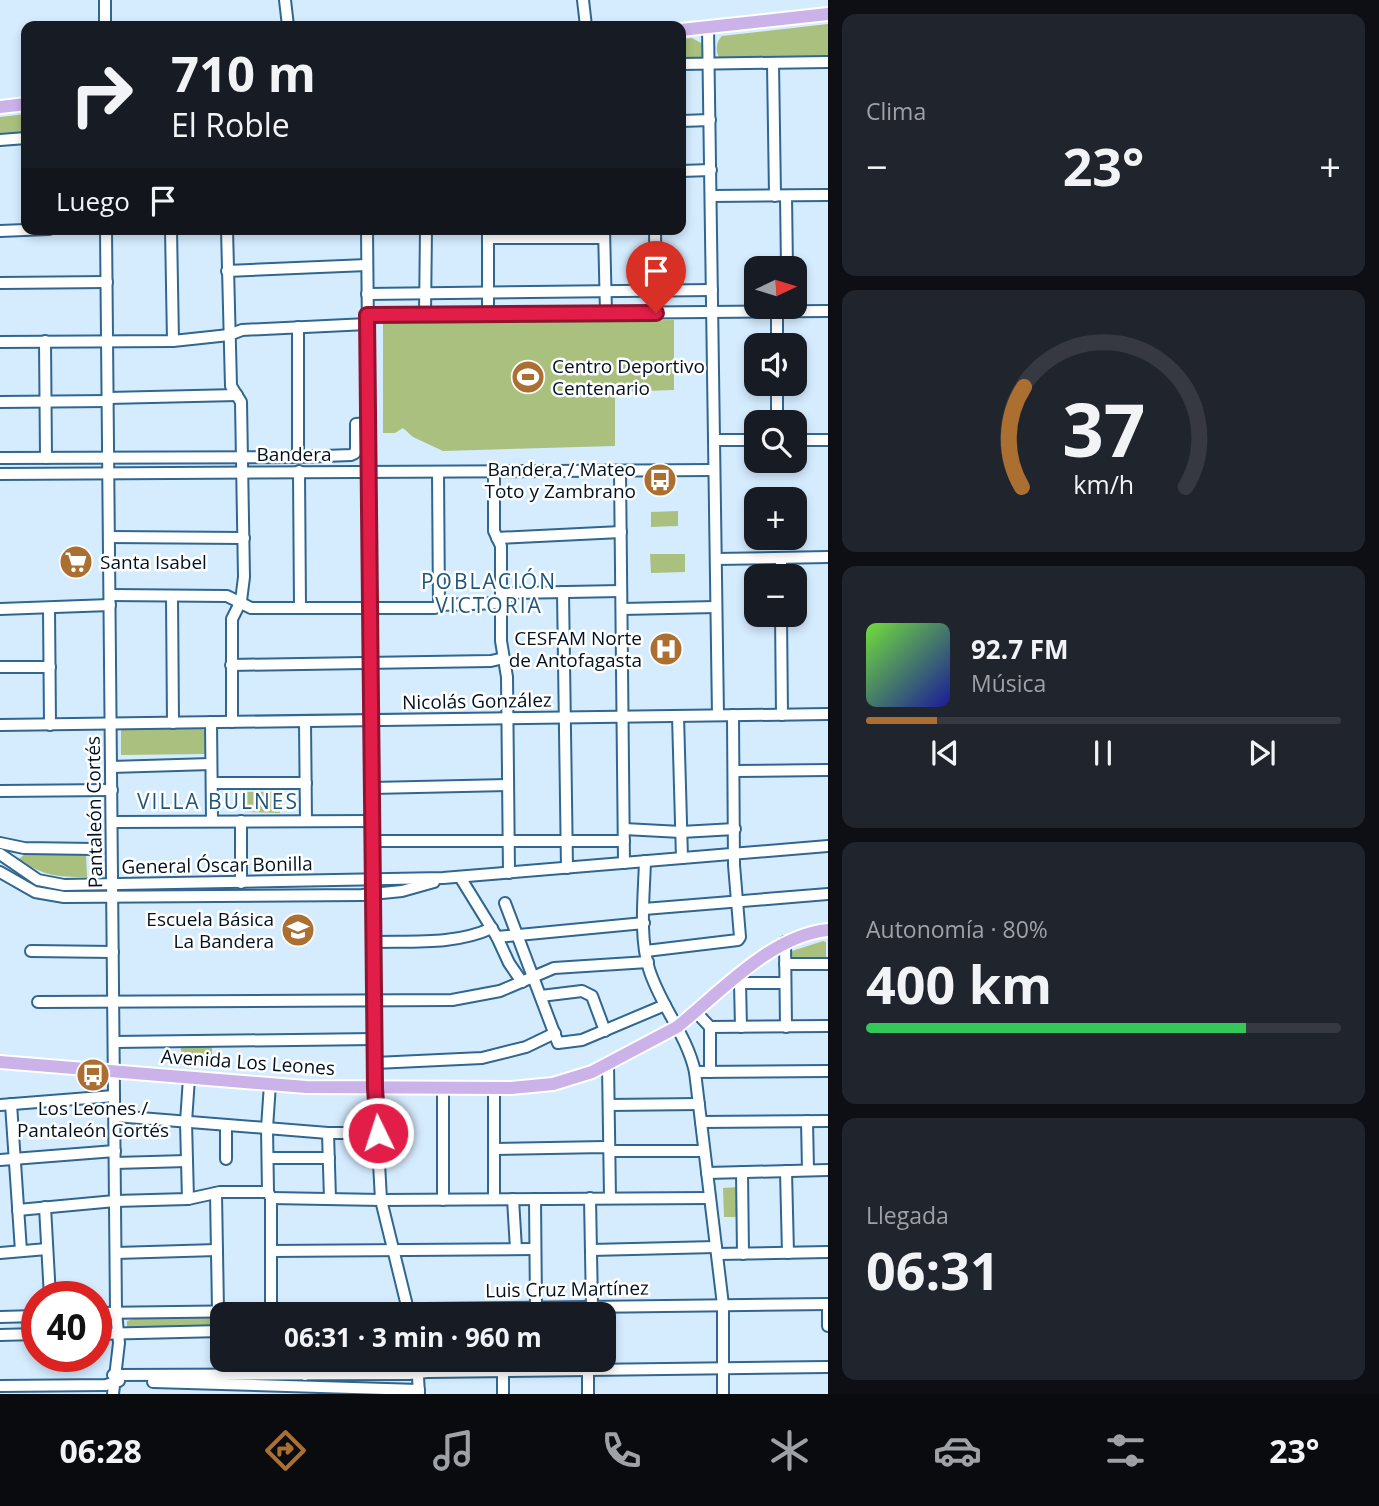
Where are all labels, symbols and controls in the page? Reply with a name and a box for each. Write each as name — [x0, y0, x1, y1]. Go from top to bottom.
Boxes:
text: 710 m — [171, 40, 316, 106]
icon: right — [56, 49, 147, 140]
text: Clima — [866, 95, 926, 127]
text: El Roble — [171, 103, 290, 146]
text: 23° — [1063, 130, 1144, 201]
text: − — [866, 140, 888, 192]
text: + — [1319, 140, 1341, 192]
icon: arrive — [144, 182, 182, 220]
text: Luego — [56, 183, 130, 219]
pin — [626, 241, 686, 313]
icon: arrive — [637, 252, 675, 290]
north arrow — [744, 256, 807, 318]
map controls — [744, 256, 807, 627]
button: sound — [744, 333, 807, 396]
place label: Centro Deportivo Centenario — [552, 353, 705, 401]
sports icon: Centro Deportivo Centenario — [509, 358, 547, 396]
text: 37 — [1062, 379, 1145, 478]
button: search — [744, 410, 807, 473]
street label: Bandera — [256, 441, 332, 467]
place label: Bandera / Mateo Toto y Zambrano — [484, 456, 636, 504]
bus stop icon: Bandera / Mateo Toto y Zambrano — [641, 461, 679, 499]
text: km/h — [1073, 467, 1134, 501]
button: + — [744, 487, 807, 550]
supermarket icon: Santa Isabel — [57, 543, 95, 581]
place label: Santa Isabel — [100, 549, 207, 575]
button: − — [744, 564, 807, 627]
district label: POBLACIÓN VICTORIA — [421, 567, 557, 619]
place label: CESFAM Norte de Antofagasta — [509, 625, 642, 673]
hospital icon: CESFAM Norte de Antofagasta — [647, 630, 685, 668]
text: 92.7 FM — [971, 631, 1069, 667]
text: Música — [971, 667, 1046, 699]
street label: Nicolás González — [402, 687, 552, 715]
icon: previous — [926, 734, 964, 772]
icon: pause — [1084, 734, 1122, 772]
icon: next — [1243, 734, 1281, 772]
street label: Pantaleón Cortés — [80, 736, 108, 888]
district label: VILLA BULNES — [137, 787, 299, 815]
street label: General Óscar Bonilla — [121, 850, 313, 880]
place label: Escuela Básica La Bandera — [146, 906, 274, 954]
school or university icon: Escuela Básica La Bandera — [279, 911, 317, 949]
text: Autonomía · 80% — [866, 913, 1048, 945]
text: 400 km — [866, 948, 1052, 1019]
street label: Avenida Los Leones — [160, 1043, 336, 1081]
bus stop icon: Los Leones / Pantaleón Cortés — [74, 1056, 112, 1094]
place label: Los Leones / Pantaleón Cortés — [17, 1095, 169, 1143]
position arrow — [341, 1096, 415, 1170]
text: Llegada — [866, 1199, 949, 1231]
text: 06:31 — [866, 1234, 1000, 1305]
street label: Luis Cruz Martínez — [485, 1275, 649, 1303]
speed limit sign: 40 — [21, 1281, 112, 1372]
text: 06:31 · 3 min · 960 m — [284, 1319, 542, 1355]
icon: directions — [261, 1426, 310, 1475]
icon: music — [429, 1426, 478, 1475]
icon: phone — [597, 1426, 646, 1475]
icon: climate — [765, 1426, 814, 1475]
icon: car — [933, 1426, 982, 1475]
icon: filters — [1101, 1426, 1150, 1475]
text: 06:28 — [60, 1429, 142, 1472]
text: 23° — [1269, 1429, 1319, 1472]

